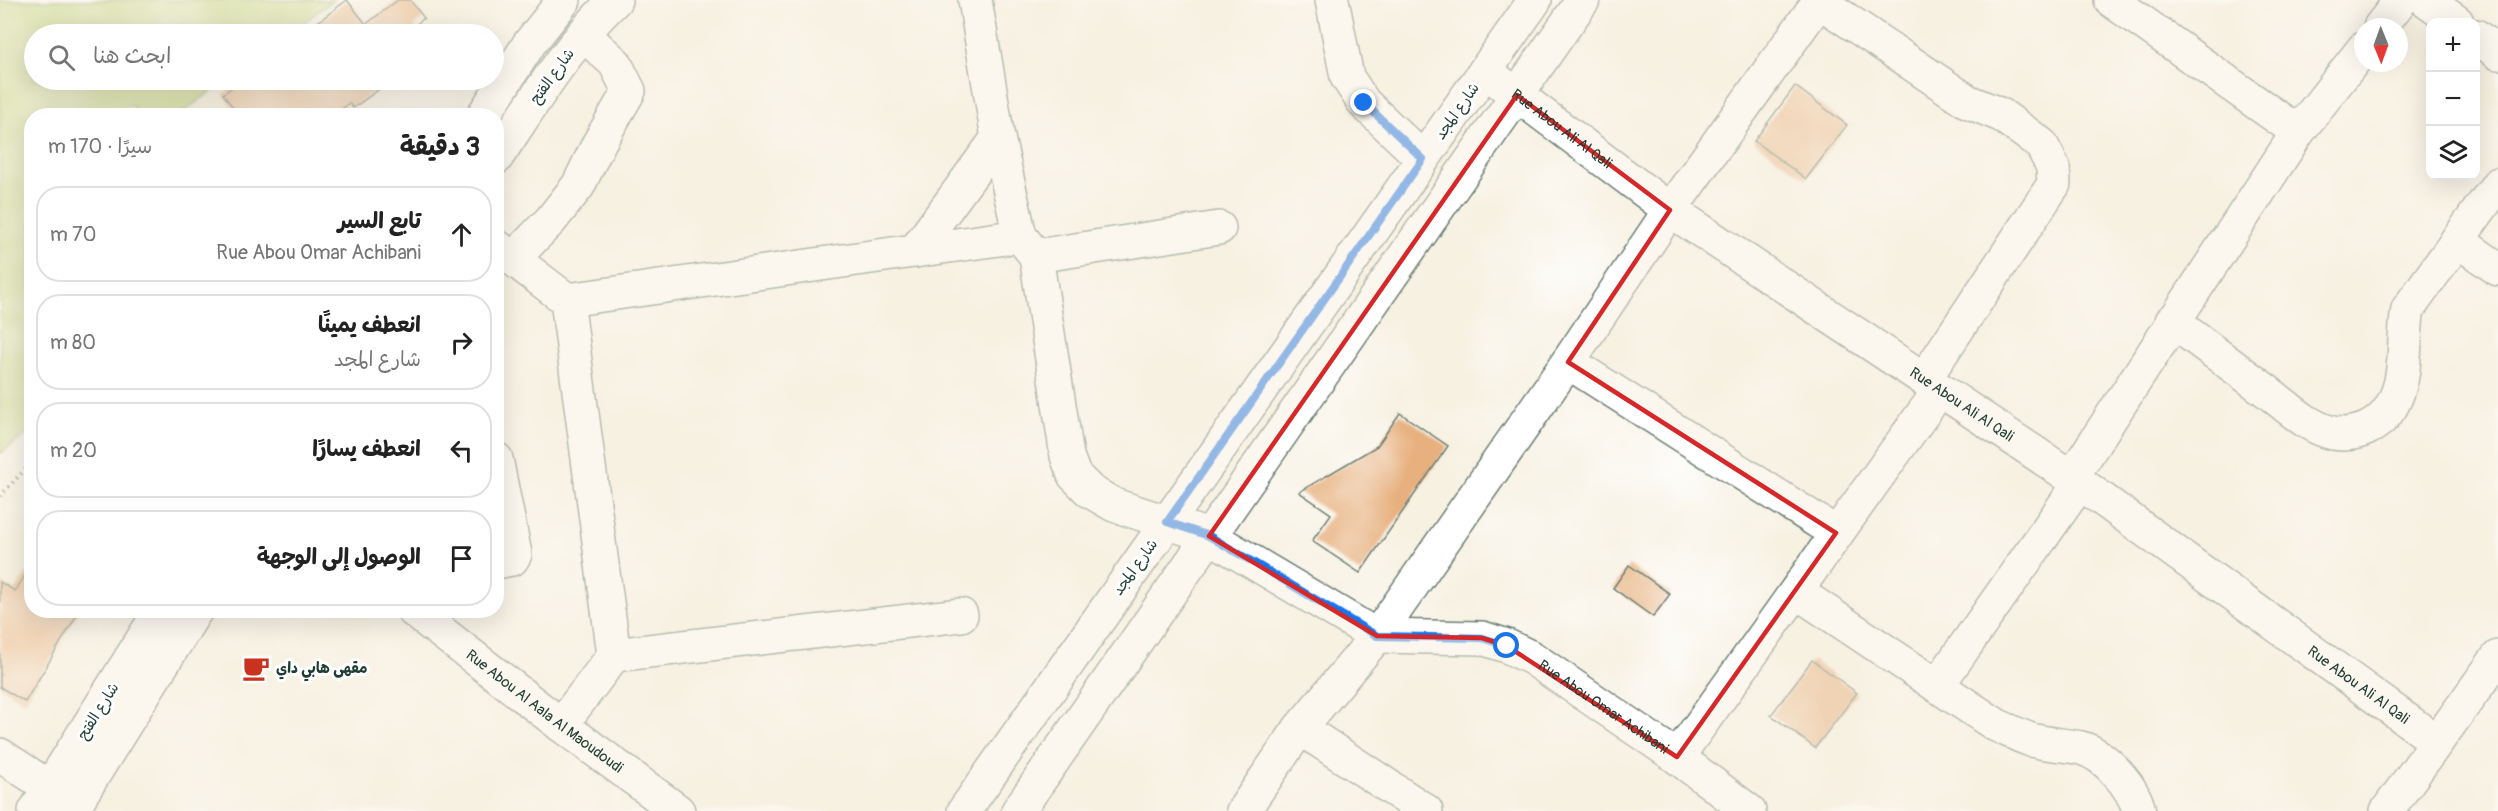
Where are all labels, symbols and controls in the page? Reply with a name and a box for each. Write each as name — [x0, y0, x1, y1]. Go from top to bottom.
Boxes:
north arrow — [2354, 18, 2408, 72]
map controls — [2426, 18, 2480, 180]
button: + — [2426, 18, 2480, 72]
search box — [24, 24, 504, 90]
icon: search — [45, 41, 78, 74]
text: ابحث هنا — [93, 42, 171, 70]
street label: شارع الفتح — [526, 45, 579, 108]
button: − — [2426, 72, 2480, 126]
street label: شارع المجد — [1431, 79, 1484, 143]
street label: Rue Abou Ali Al Qali — [1507, 85, 1616, 173]
route end — [1350, 89, 1376, 115]
button: layers — [2426, 126, 2480, 180]
text: 3 دقيقة — [400, 131, 480, 163]
text: سيرًا · 170 m — [48, 134, 152, 159]
text: تابع السير — [338, 207, 421, 235]
icon: ahead — [445, 218, 478, 251]
text: 70 m — [50, 222, 96, 247]
text: Rue Abou Omar Achibani — [216, 240, 421, 265]
text: انعطف يمينًا — [318, 311, 421, 339]
icon: right — [445, 326, 478, 359]
text: 80 m — [50, 330, 96, 355]
text: شارع المجد — [334, 347, 421, 372]
street label: Rue Abou Ali Al Qali — [1906, 363, 2018, 446]
icon: left — [445, 434, 478, 467]
text: انعطف يسارًا — [312, 435, 421, 463]
text: 20 m — [50, 438, 97, 463]
street label: شارع المجد — [1109, 535, 1162, 599]
icon: arrive — [445, 542, 478, 575]
text: الوصول إلى الوجهة — [257, 543, 421, 571]
route start — [1493, 632, 1519, 658]
street label: Rue Abou Ali Al Qali — [2304, 642, 2413, 729]
street label: Rue Abou Al Aala Al Maoudoudi — [462, 646, 627, 778]
cafe icon: مقهى هابي داي — [241, 653, 271, 683]
street label: Rue Abou Omar Achibani — [1534, 656, 1672, 759]
place label: مقهى هابي داي — [276, 659, 368, 682]
street label: شارع الفتح — [73, 679, 123, 743]

